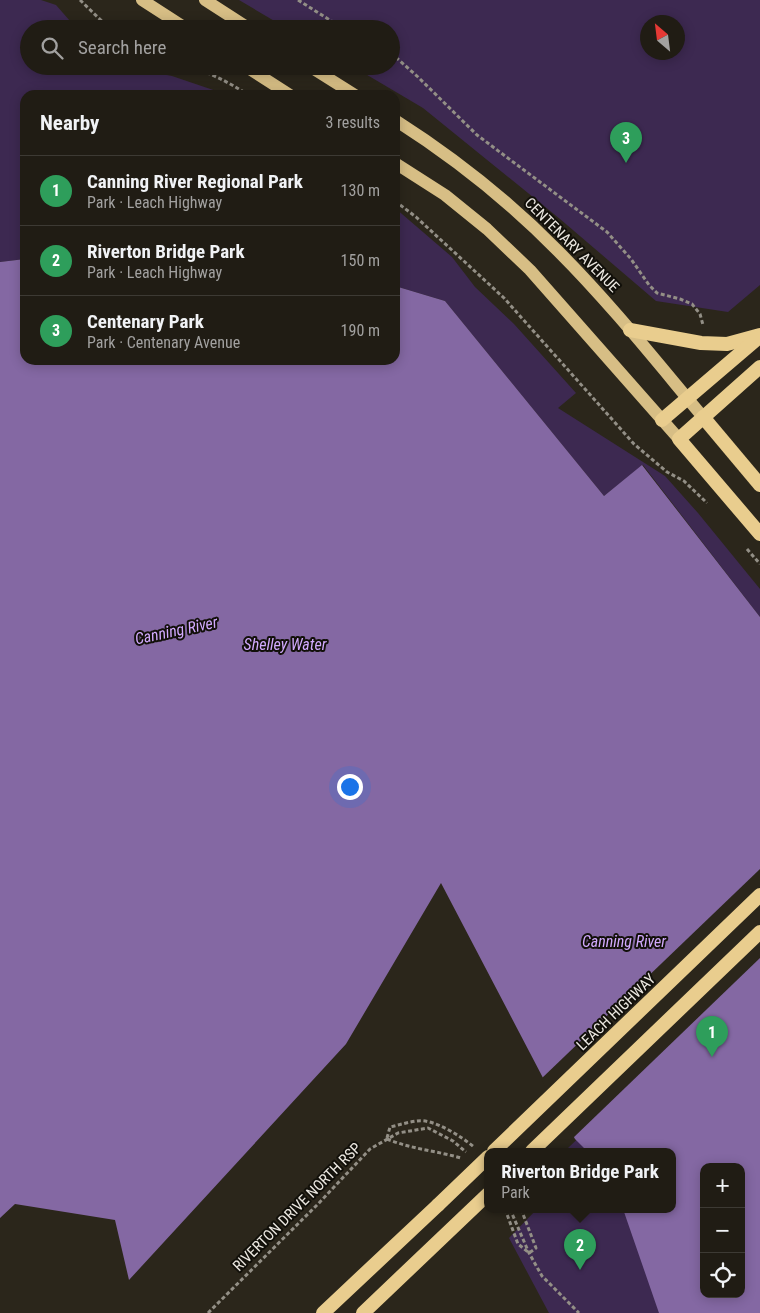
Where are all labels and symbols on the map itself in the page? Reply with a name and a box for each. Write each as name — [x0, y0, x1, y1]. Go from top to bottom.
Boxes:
north arrow — [640, 15, 685, 60]
pin: 3 — [610, 122, 642, 163]
street label: CENTENARY AVENUE — [521, 194, 623, 296]
water label: Canning River — [133, 612, 220, 649]
water label: Shelley Water — [244, 635, 328, 654]
your location — [337, 774, 363, 800]
water label: Canning River — [582, 932, 667, 951]
street label: LEACH HIGHWAY — [573, 970, 659, 1054]
pin: 1 — [696, 1016, 728, 1057]
street label: RIVERTON DRIVE NORTH RSP — [229, 1139, 365, 1275]
pin: 2 — [564, 1229, 596, 1270]

